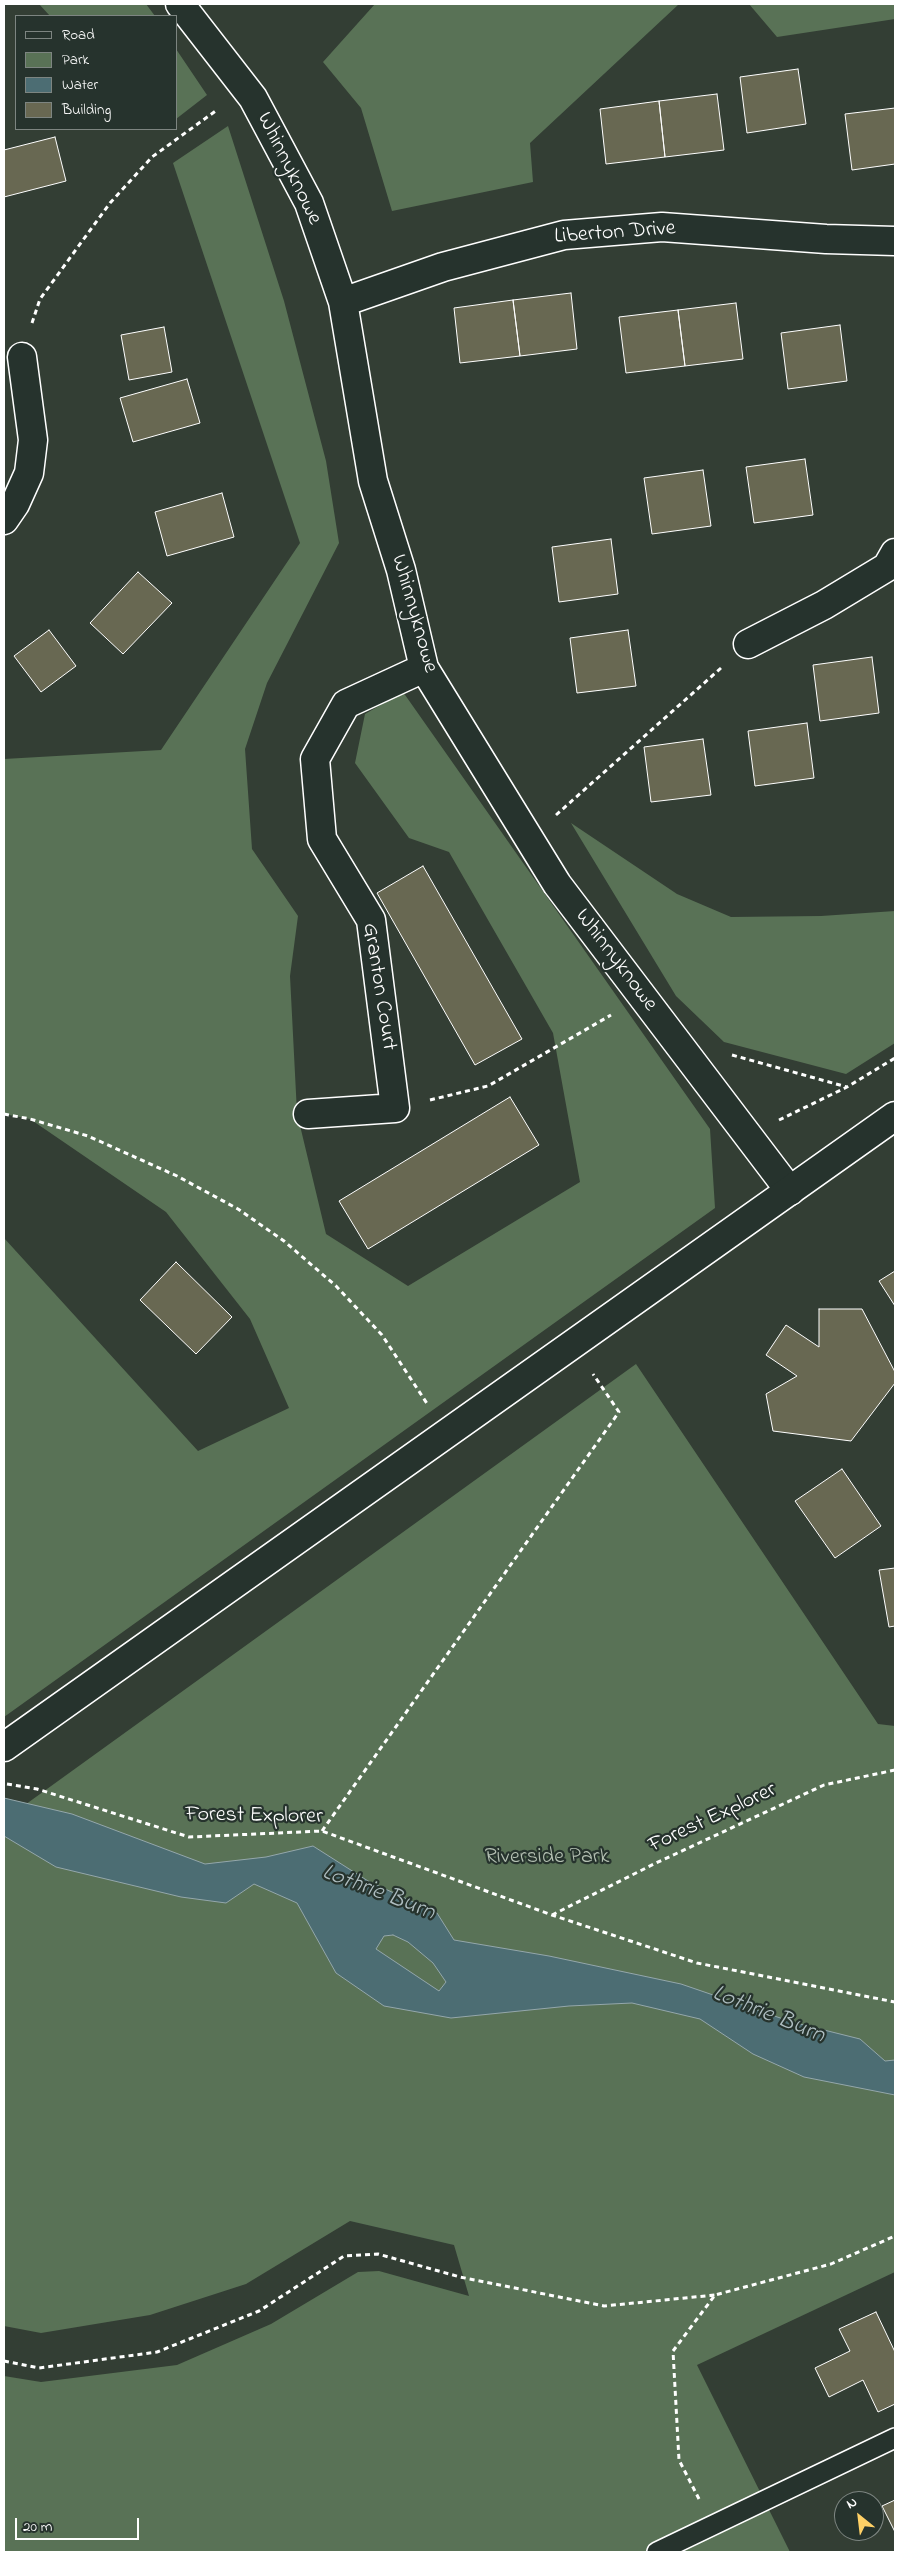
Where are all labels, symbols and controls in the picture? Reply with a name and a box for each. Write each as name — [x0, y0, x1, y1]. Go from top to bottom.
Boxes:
legend — [15, 15, 178, 130]
text: Road — [62, 24, 95, 46]
text: Park — [62, 49, 89, 71]
text: Water — [62, 74, 98, 96]
text: Building — [62, 99, 111, 121]
street label: Whinnyknowe — [249, 109, 327, 229]
street label: Liberton Drive — [553, 217, 677, 251]
street label: Whinnyknowe — [384, 552, 442, 676]
street label: Whinnyknowe — [568, 905, 662, 1017]
street label: Granton Court — [355, 921, 401, 1053]
street label: Forest Explorer — [645, 1778, 781, 1860]
street label: Forest Explorer — [185, 1803, 323, 1831]
park label: Riverside Park — [485, 1845, 609, 1871]
water label: Lothrie Burn — [318, 1859, 438, 1929]
water label: Lothrie Burn — [708, 1980, 828, 2052]
north arrow — [834, 2491, 884, 2541]
text: N — [843, 2492, 861, 2515]
scale bar — [18, 2508, 141, 2540]
text: 20 m — [23, 2516, 52, 2538]

